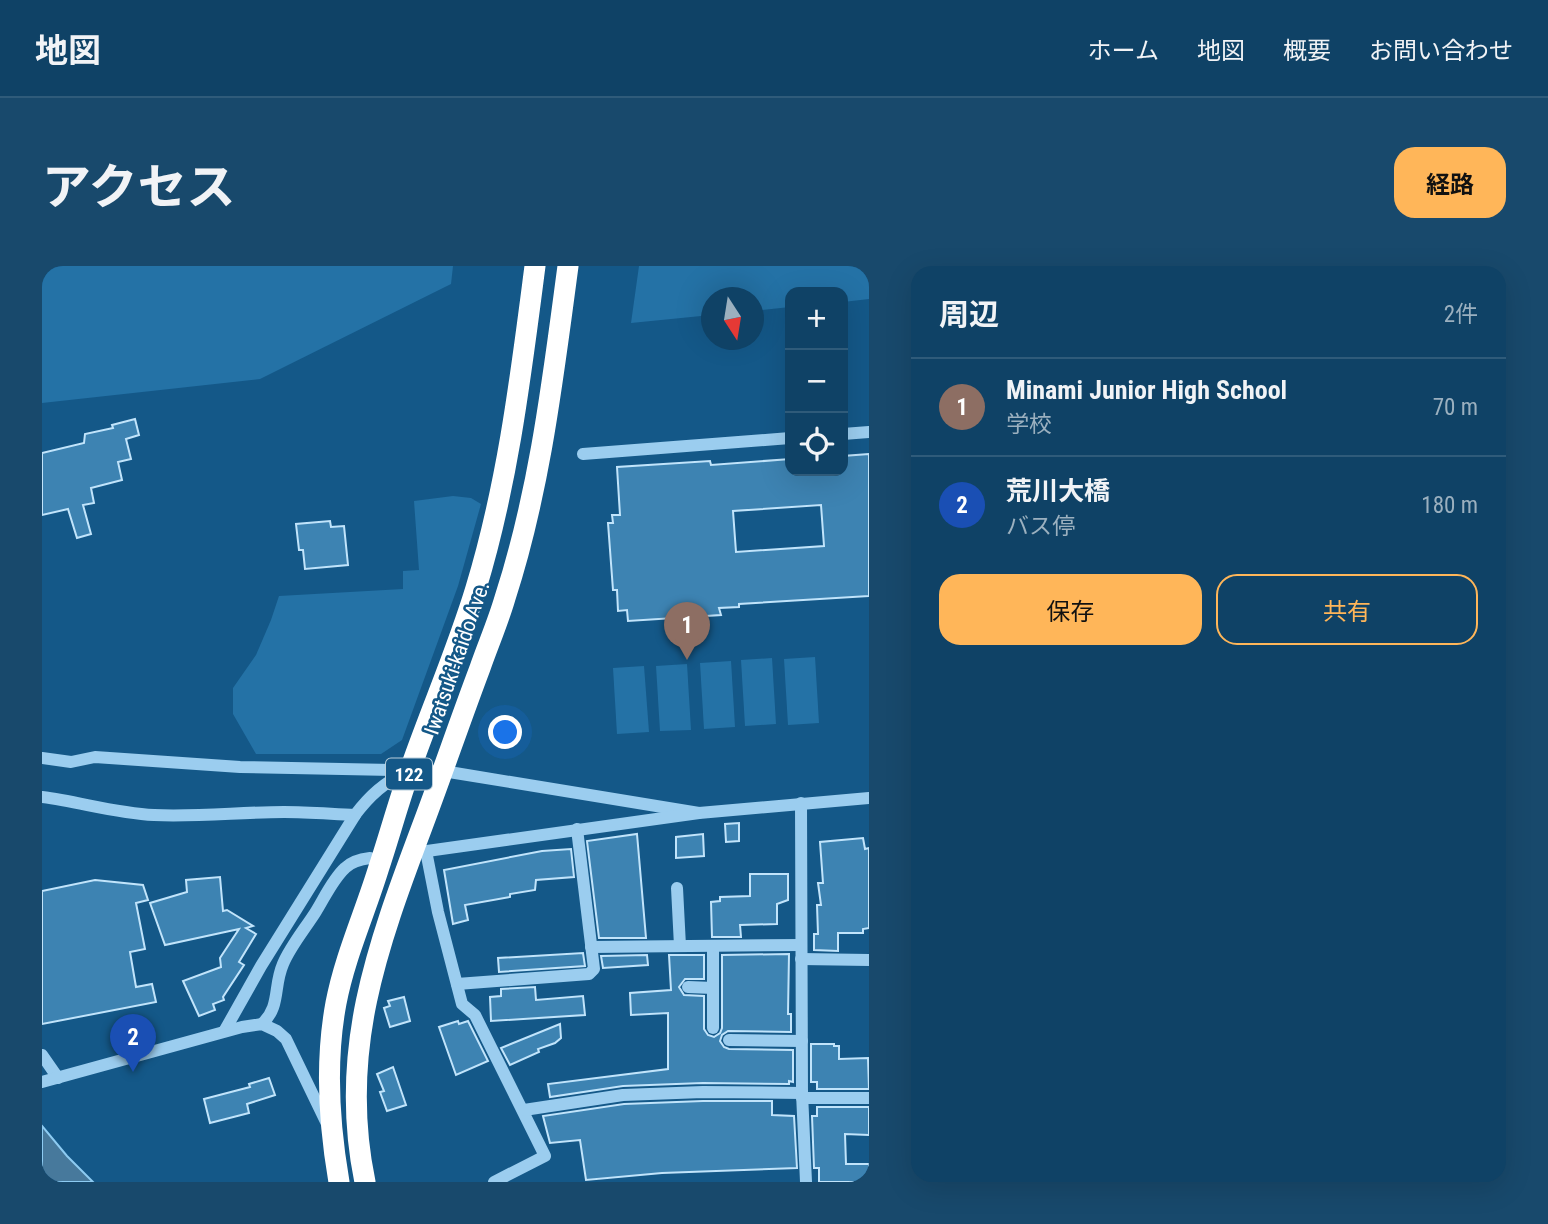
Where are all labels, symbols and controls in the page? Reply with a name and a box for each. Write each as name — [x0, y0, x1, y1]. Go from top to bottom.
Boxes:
text: 地図 — [35, 31, 101, 70]
text: ホーム — [1088, 37, 1159, 65]
text: 地図 — [1197, 37, 1245, 65]
text: 概要 — [1283, 37, 1331, 65]
text: お問い合わせ — [1369, 37, 1513, 65]
button: 経路 — [1394, 147, 1506, 218]
text: アクセス — [42, 159, 236, 216]
north arrow — [701, 287, 764, 350]
map controls — [785, 287, 848, 476]
button: + — [785, 287, 848, 350]
text: 周辺 — [939, 297, 999, 332]
text: 2件 — [1444, 301, 1478, 328]
button: − — [785, 350, 848, 413]
text: Minami Junior High School — [1006, 375, 1287, 405]
text: 1 — [956, 394, 968, 421]
text: 70 m — [1433, 394, 1478, 421]
text: 学校 — [1006, 411, 1052, 438]
button: locate — [785, 413, 848, 476]
text: 荒川大橋 — [1006, 476, 1110, 506]
text: 2 — [956, 492, 968, 519]
text: 180 m — [1421, 492, 1478, 519]
text: バス停 — [1006, 513, 1075, 540]
button: 保存 — [939, 574, 1202, 645]
button: 共有 — [1216, 574, 1478, 645]
street label: Iwatsuki-kaido Ave. — [420, 578, 494, 738]
pin: 1 — [664, 602, 710, 660]
your location — [488, 715, 522, 749]
road number: 122 — [386, 758, 432, 790]
pin: 2 — [110, 1014, 156, 1072]

